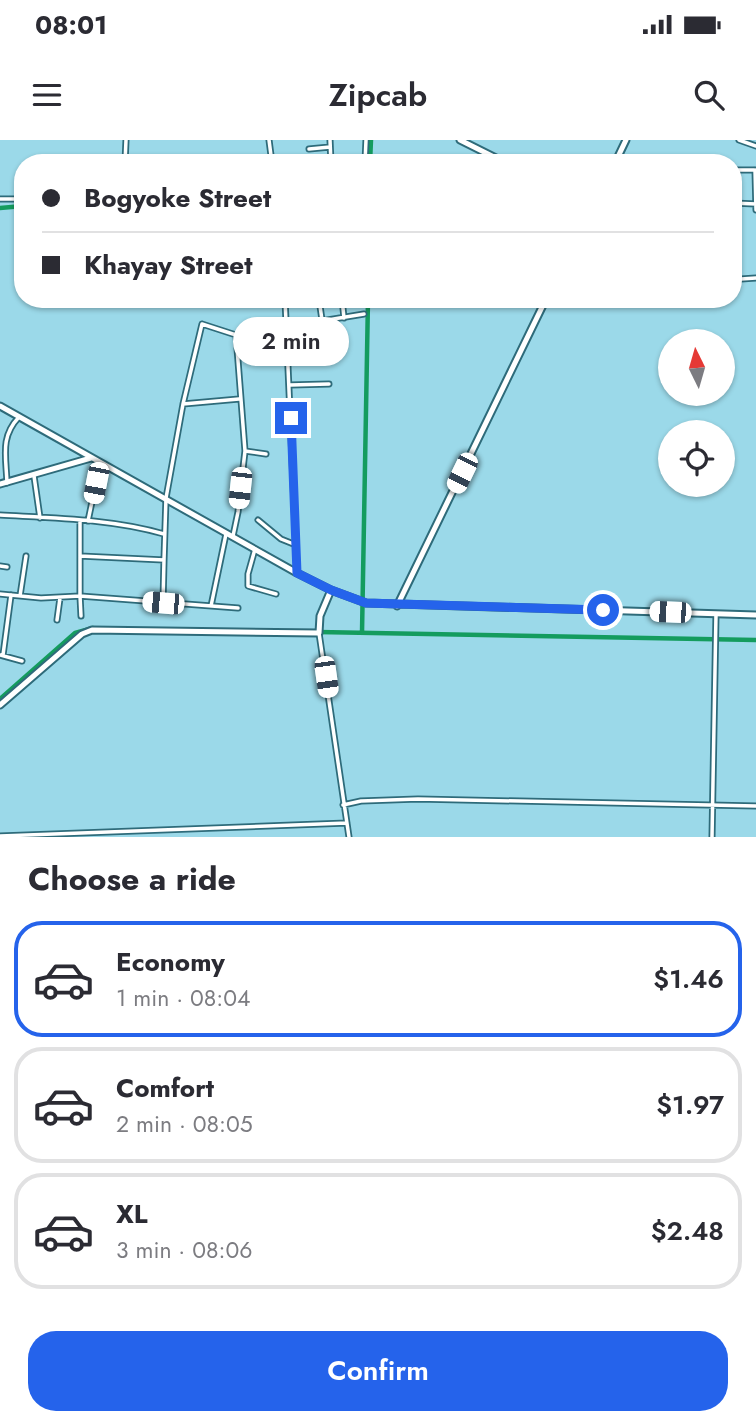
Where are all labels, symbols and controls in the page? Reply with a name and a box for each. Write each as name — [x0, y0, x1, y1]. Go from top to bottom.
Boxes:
text: 08:01 — [35, 6, 107, 44]
text: Zipcab — [329, 72, 427, 118]
icon: menu — [28, 76, 66, 114]
icon: search — [690, 76, 728, 114]
text: Bogyoke Street — [84, 179, 271, 217]
text: Khayay Street — [84, 246, 253, 284]
callout: 2 min — [233, 316, 349, 366]
text: 2 min — [261, 324, 321, 358]
north arrow — [658, 329, 735, 406]
map controls — [658, 329, 735, 497]
route end — [275, 402, 307, 434]
button: locate — [658, 420, 735, 497]
car — [444, 450, 481, 496]
car — [82, 460, 111, 506]
car — [228, 466, 253, 510]
car — [142, 591, 185, 615]
route start — [587, 594, 619, 626]
car — [649, 601, 692, 623]
car — [313, 655, 340, 699]
text: Choose a ride — [28, 856, 236, 902]
text: Economy — [116, 943, 225, 981]
icon: car — [32, 948, 95, 1011]
text: $1.46 — [653, 960, 724, 998]
text: 1 min · 08:04 — [116, 981, 250, 1015]
text: Comfort — [116, 1069, 214, 1107]
icon: car — [32, 1074, 95, 1137]
text: $1.97 — [656, 1086, 724, 1124]
text: 2 min · 08:05 — [116, 1107, 253, 1141]
text: XL — [116, 1195, 148, 1233]
icon: car — [32, 1200, 95, 1263]
text: $2.48 — [651, 1212, 724, 1250]
text: 3 min · 08:06 — [116, 1233, 252, 1267]
button: Confirm — [28, 1331, 728, 1411]

